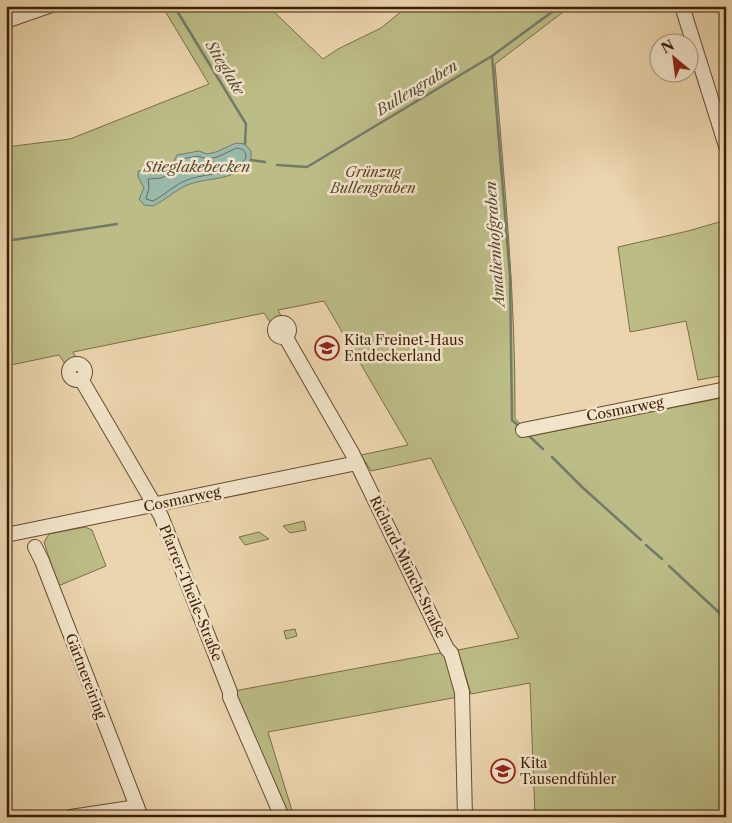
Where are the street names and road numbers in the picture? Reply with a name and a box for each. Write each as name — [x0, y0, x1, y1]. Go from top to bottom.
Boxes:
street label: Cosmarweg — [585, 393, 666, 425]
street label: Cosmarweg — [142, 482, 223, 516]
street label: Richard-Münch-Straße — [366, 493, 450, 641]
street label: Pfarrer-Theile-Straße — [155, 522, 227, 664]
street label: Gärtnereiring — [61, 631, 111, 722]

